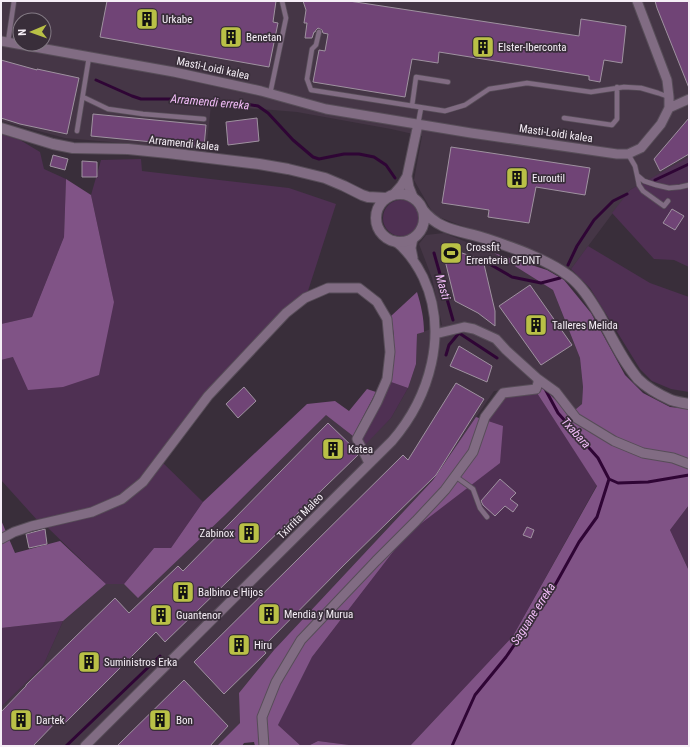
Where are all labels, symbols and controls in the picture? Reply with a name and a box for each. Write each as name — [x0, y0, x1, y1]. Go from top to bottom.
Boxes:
building icon: Urkabe — [134, 6, 160, 32]
north arrow — [12, 12, 52, 52]
place label: Urkabe — [162, 13, 192, 26]
building icon: Benetan — [218, 24, 244, 50]
text: N — [16, 28, 29, 36]
place label: Benetan — [246, 31, 282, 44]
building icon: Elster-Iberconta — [470, 34, 496, 60]
place label: Elster-Iberconta — [498, 41, 567, 54]
street label: Masti-Loidi kalea — [175, 54, 250, 83]
water label: Arramendi erreka — [169, 92, 250, 112]
street label: Masti-Loidi kalea — [518, 122, 594, 145]
street label: Arramendi kalea — [148, 133, 220, 154]
building icon: Euroutil — [504, 165, 530, 191]
place label: Euroutil — [532, 172, 565, 185]
sports icon: Crossfit Errenteria CFDNT — [438, 240, 464, 266]
place label: Crossfit Errenteria CFDNT — [466, 241, 541, 267]
water label: Masti — [433, 273, 453, 302]
building icon: Talleres Melida — [523, 312, 549, 338]
place label: Talleres Melida — [552, 319, 618, 332]
water label: Txabara — [559, 415, 593, 451]
building icon: Katea — [320, 436, 346, 462]
place label: Katea — [348, 443, 373, 456]
street label: Txirrita Maleo — [275, 490, 326, 542]
building icon: Zabinox — [236, 520, 262, 546]
place label: Zabinox — [199, 527, 234, 540]
building icon: Balbino e Hijos — [170, 579, 196, 605]
water label: Saguane erreka — [508, 580, 558, 648]
place label: Balbino e Hijos — [198, 586, 263, 599]
building icon: Mendia y Murua — [256, 601, 282, 627]
building icon: Guantenor — [148, 602, 174, 628]
place label: Mendia y Murua — [284, 608, 353, 621]
place label: Guantenor — [176, 609, 222, 622]
building icon: Hiru — [226, 632, 252, 658]
place label: Hiru — [254, 639, 272, 652]
building icon: Suministros Erka — [76, 649, 102, 675]
place label: Suministros Erka — [104, 656, 177, 669]
building icon: Dartek — [8, 707, 34, 733]
building icon: Bon — [147, 707, 173, 733]
place label: Dartek — [36, 714, 65, 727]
place label: Bon — [176, 714, 193, 727]

